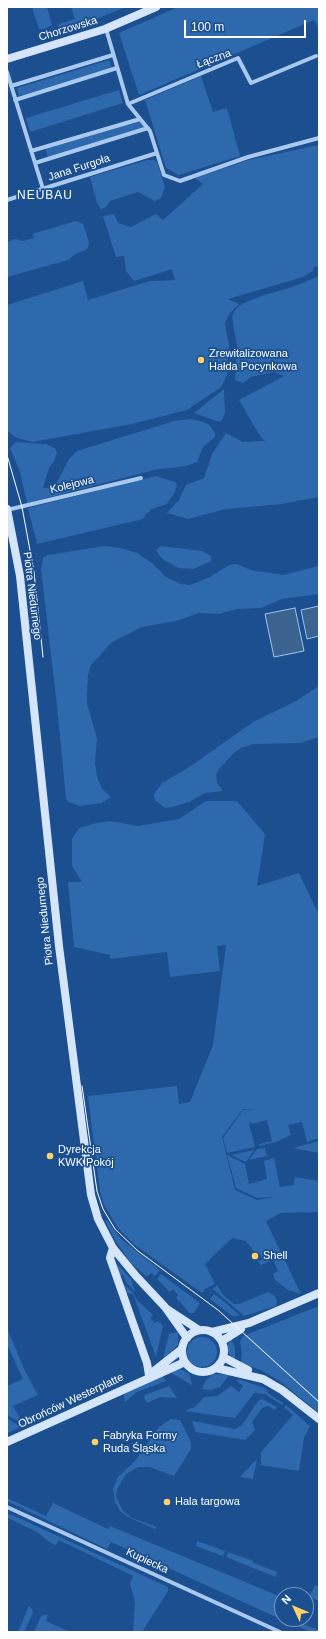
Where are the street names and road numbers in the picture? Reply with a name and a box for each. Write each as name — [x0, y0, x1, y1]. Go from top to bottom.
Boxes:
street label: Chorzowska — [37, 14, 99, 44]
street label: Łączna — [195, 47, 233, 71]
street label: Jana Furgoła — [46, 152, 112, 184]
street label: Kolejowa — [49, 473, 95, 497]
street label: Piotra Niedurnego — [20, 551, 44, 641]
street label: Piotra Niedurnego — [34, 876, 56, 966]
street label: Obrońców Westerplatte — [16, 1371, 126, 1431]
street label: Kupiecka — [124, 1545, 170, 1577]

